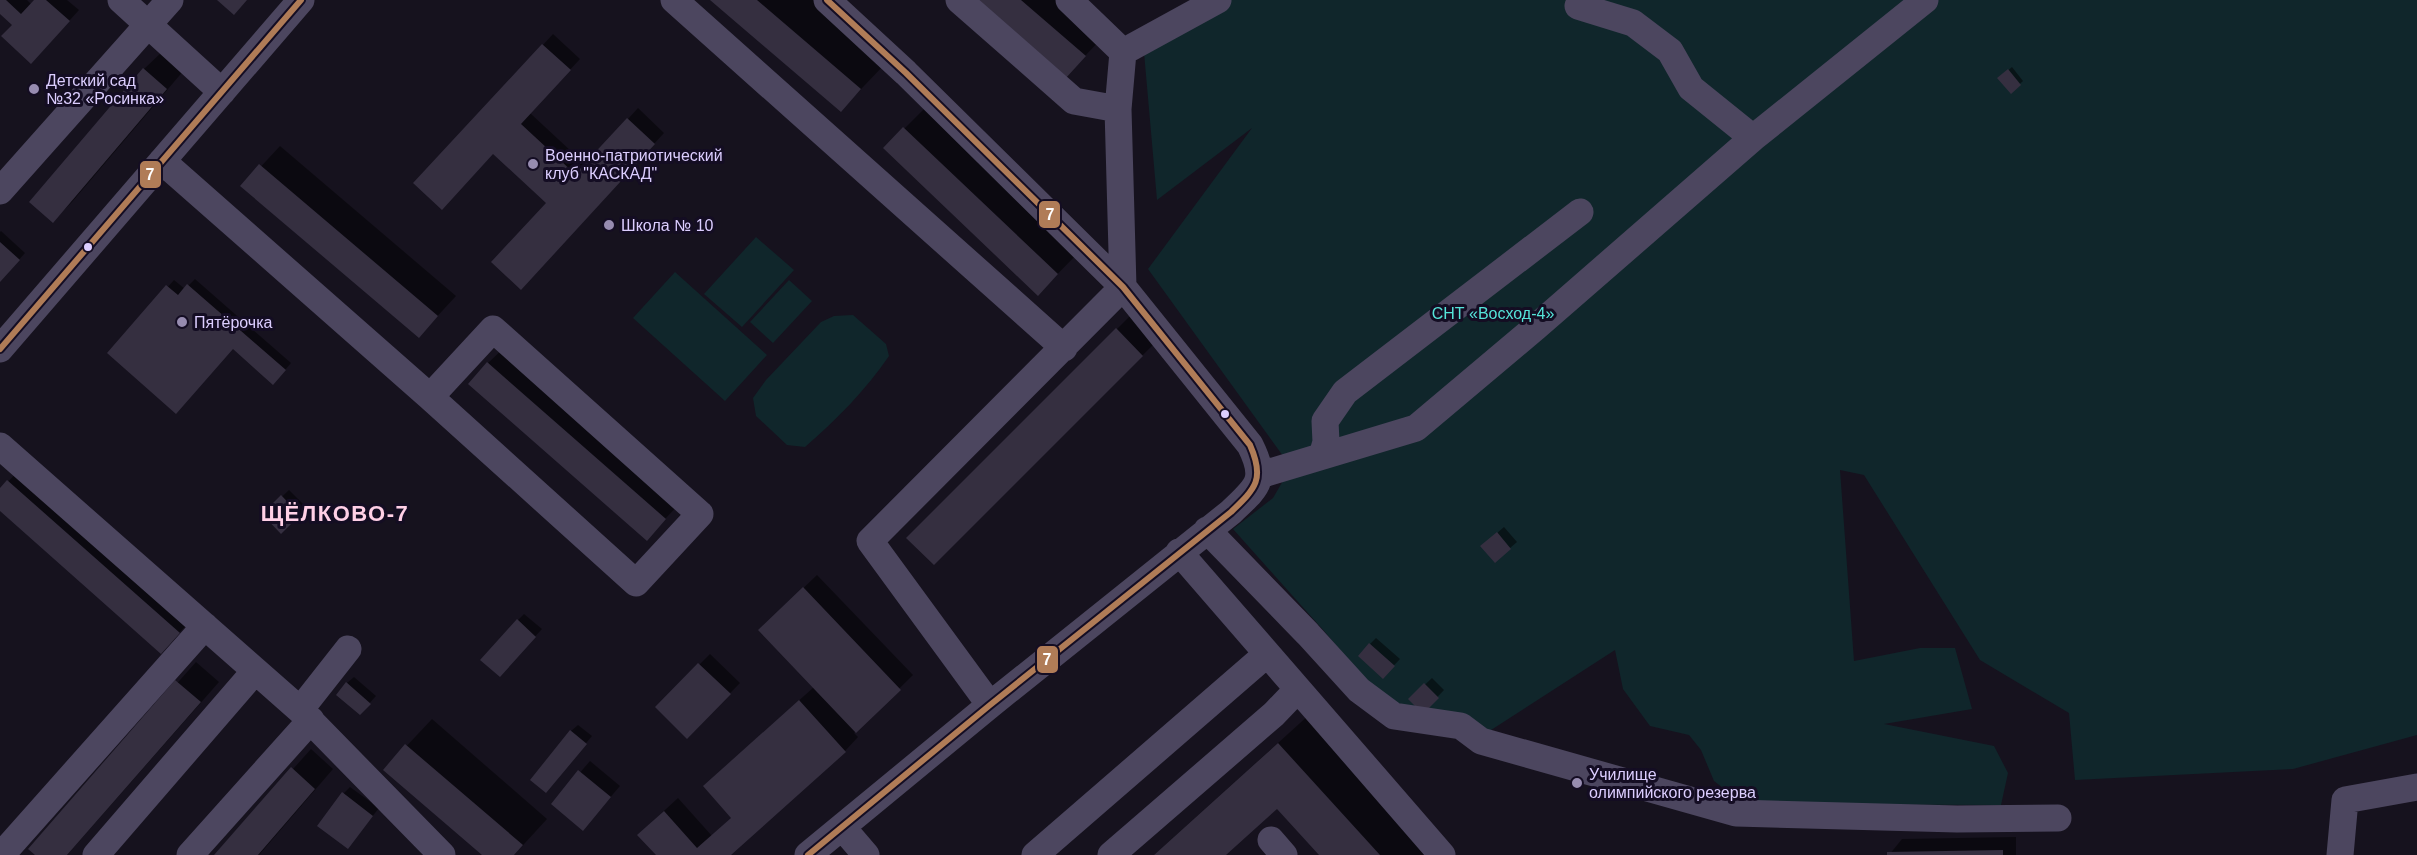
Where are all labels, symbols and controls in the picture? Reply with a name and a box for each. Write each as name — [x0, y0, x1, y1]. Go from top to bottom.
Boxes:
place label: Детский сад №32 «Росинка» — [46, 72, 164, 107]
marker: Детский сад №32 «Росинка» — [27, 82, 41, 96]
place label: Военно-патриотический клуб "КАСКАД" — [545, 147, 723, 182]
marker: Военно-патриотический клуб "КАСКАД" — [526, 157, 540, 171]
line badge: 7 — [139, 160, 162, 189]
text: 7 — [146, 166, 155, 183]
line badge: 7 — [1038, 200, 1061, 229]
text: 7 — [1046, 206, 1055, 223]
place label: Школа № 10 — [621, 217, 714, 234]
marker: Школа № 10 — [602, 218, 616, 232]
unlabelled marker — [82, 241, 94, 253]
park label: СНТ «Восход-4» — [1432, 305, 1554, 322]
place label: Пятёрочка — [194, 314, 273, 331]
marker: Пятёрочка — [175, 315, 189, 329]
unlabelled marker — [1219, 408, 1231, 420]
district label: ЩЁЛКОВО-7 — [261, 501, 409, 526]
line badge: 7 — [1036, 645, 1059, 674]
text: 7 — [1043, 651, 1052, 668]
place label: Училище олимпийского резерва — [1589, 766, 1756, 801]
marker: Училище олимпийского резерва — [1570, 776, 1584, 790]

